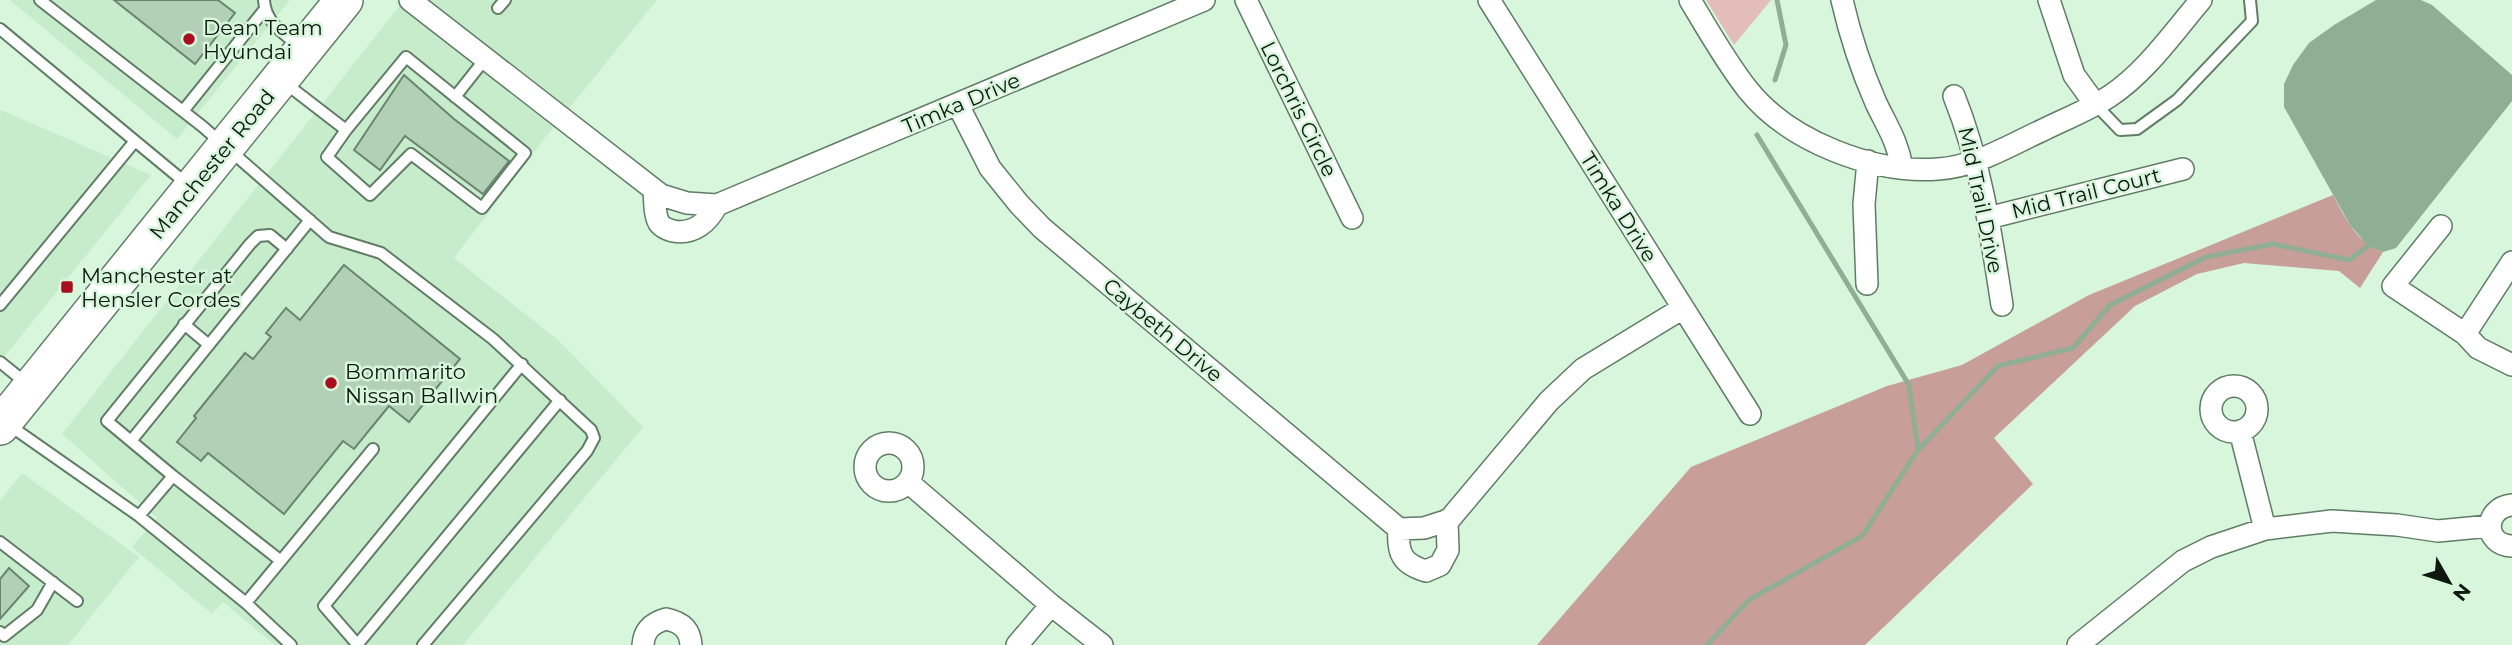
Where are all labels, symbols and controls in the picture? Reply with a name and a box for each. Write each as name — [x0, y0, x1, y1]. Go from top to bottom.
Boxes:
place label: Dean Team Hyundai — [203, 15, 323, 64]
marker: Dean Team Hyundai — [181, 31, 197, 47]
street label: Lorchris Circle — [1255, 37, 1343, 181]
street label: Timka Drive — [898, 67, 1024, 139]
street label: Manchester Road — [144, 84, 280, 244]
street label: Mid Trail Drive — [1953, 125, 2009, 275]
street label: Timka Drive — [1575, 147, 1663, 267]
street label: Mid Trail Court — [2009, 162, 2163, 224]
place label: Manchester at Hensler Cordes — [81, 263, 240, 312]
street label: Caybeth Drive — [1098, 273, 1228, 387]
marker: Manchester at Hensler Cordes — [59, 279, 75, 295]
place label: Bommarito Nissan Ballwin — [345, 359, 498, 408]
marker: Bommarito Nissan Ballwin — [323, 375, 339, 391]
north arrow — [2414, 547, 2484, 617]
text: N — [2448, 579, 2476, 606]

